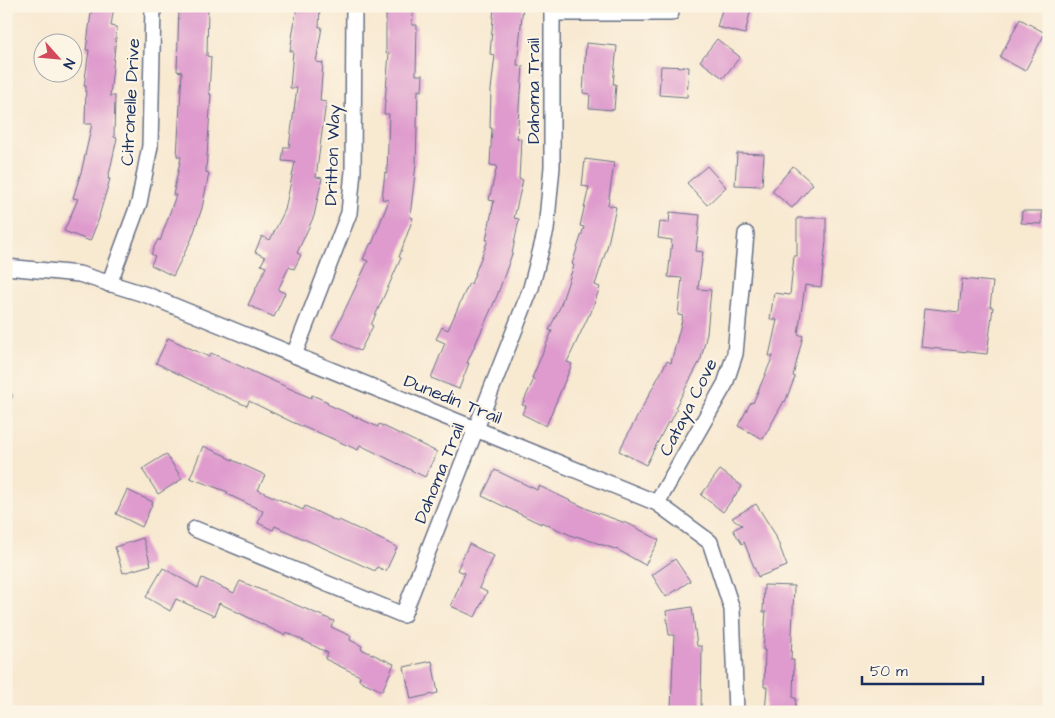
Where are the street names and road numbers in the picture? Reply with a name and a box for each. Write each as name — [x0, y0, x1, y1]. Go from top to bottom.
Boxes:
street label: Citronelle Drive — [115, 37, 146, 166]
street label: Dahoma Trail — [521, 38, 546, 144]
street label: Dritton Way — [318, 104, 348, 206]
street label: Cataya Cove — [653, 354, 725, 461]
street label: Dunedin Trail — [400, 368, 506, 431]
street label: Dahoma Trail — [408, 419, 471, 527]

